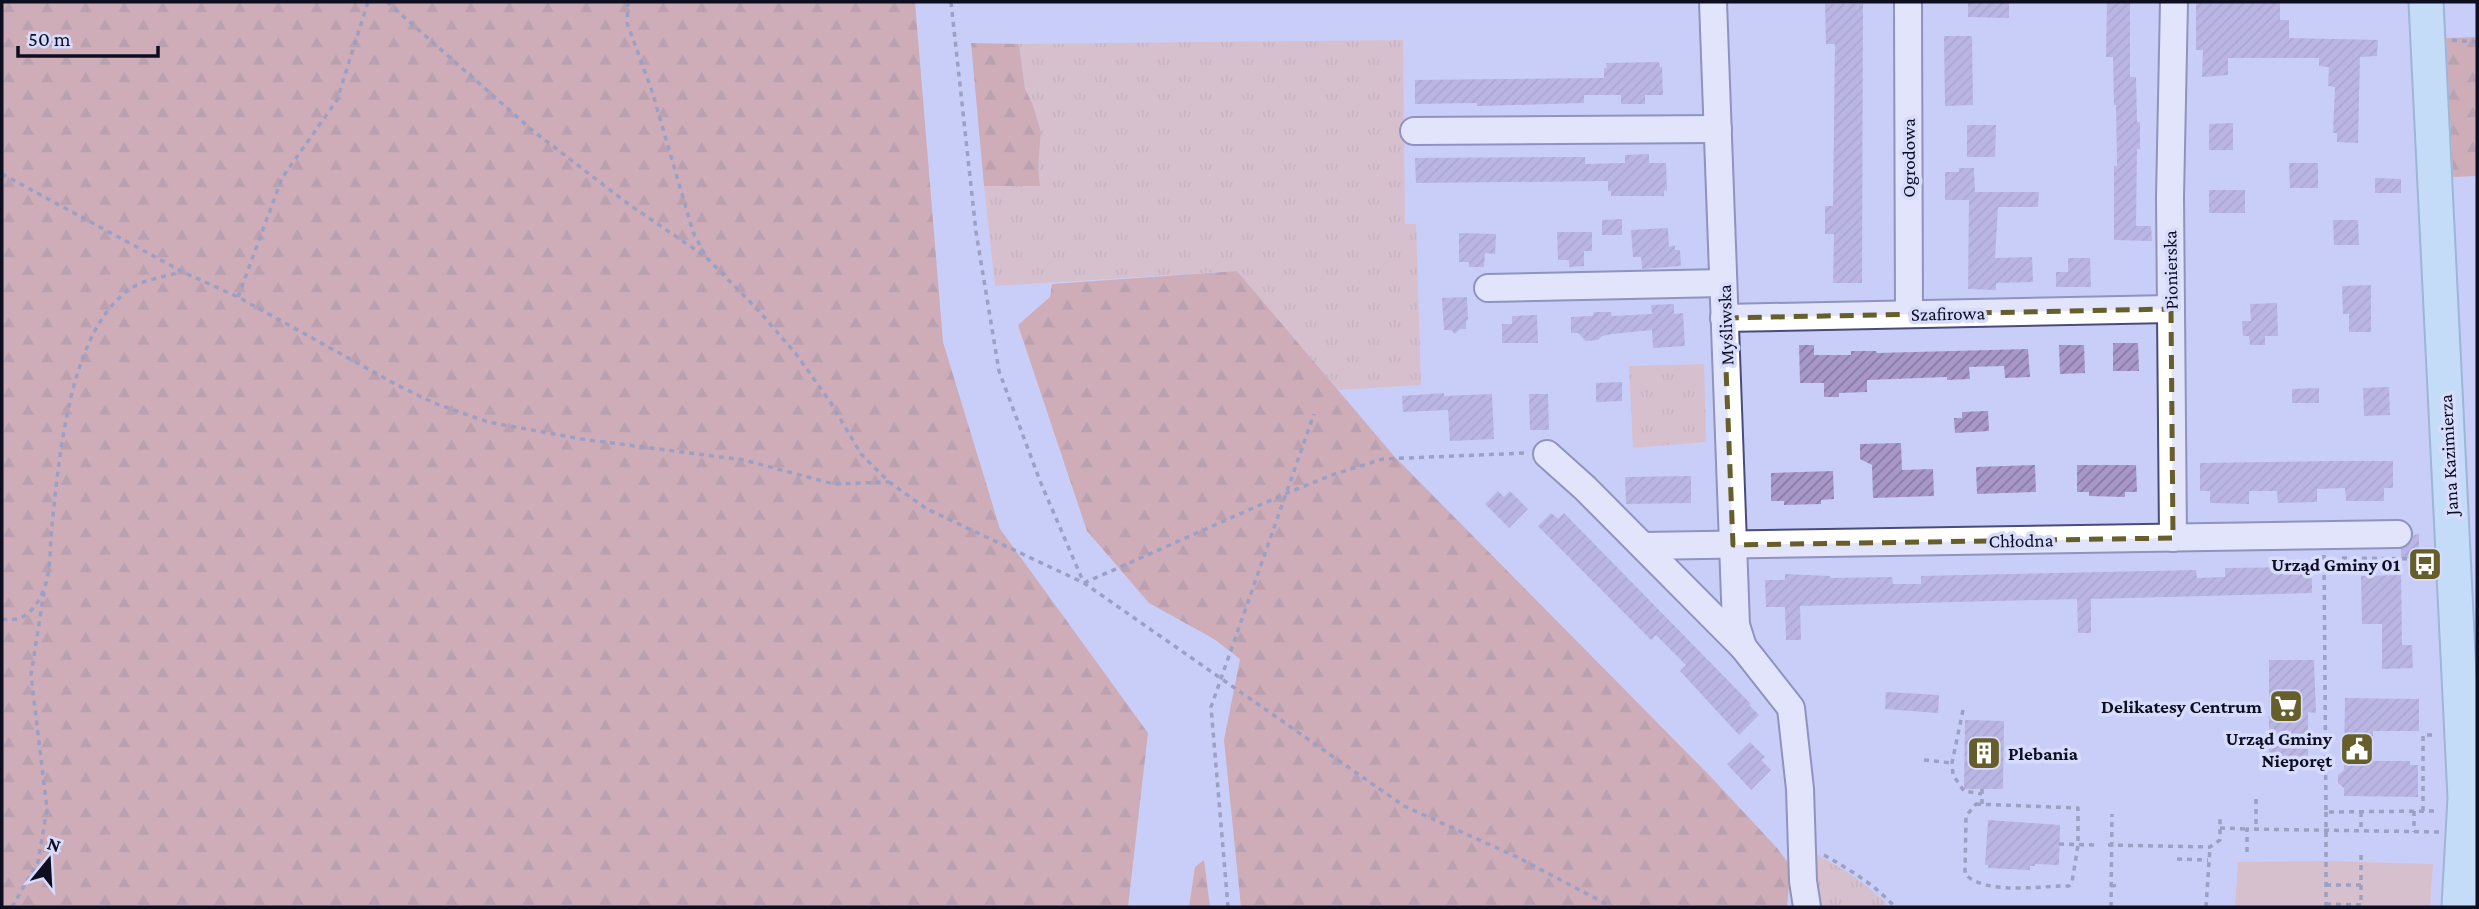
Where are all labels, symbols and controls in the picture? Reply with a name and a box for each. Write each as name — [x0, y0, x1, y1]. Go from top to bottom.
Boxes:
scale bar — [18, 14, 158, 58]
text: 50 m — [28, 27, 71, 51]
street label: Ogrodowa — [1898, 118, 1919, 198]
street label: Pionierska — [2159, 230, 2182, 310]
street label: Myśliwska — [1714, 284, 1737, 366]
street label: Szafirowa — [1911, 302, 1986, 325]
street label: Jana Kazimierza — [2435, 393, 2462, 518]
street label: Chłodna — [1988, 529, 2054, 552]
bus stop icon: Urząd Gminy 01 — [2406, 545, 2444, 583]
place label: Urząd Gminy 01 — [2271, 554, 2400, 575]
supermarket icon: Delikatesy Centrum — [2267, 687, 2305, 725]
place label: Delikatesy Centrum — [2101, 696, 2262, 717]
place label: Urząd Gminy Nieporęt — [2226, 728, 2333, 771]
public building icon: Urząd Gminy Nieporęt — [2338, 730, 2376, 768]
building icon: Plebania — [1965, 734, 2003, 772]
place label: Plebania — [2008, 743, 2079, 764]
north arrow — [14, 825, 84, 895]
text: N — [45, 832, 64, 856]

